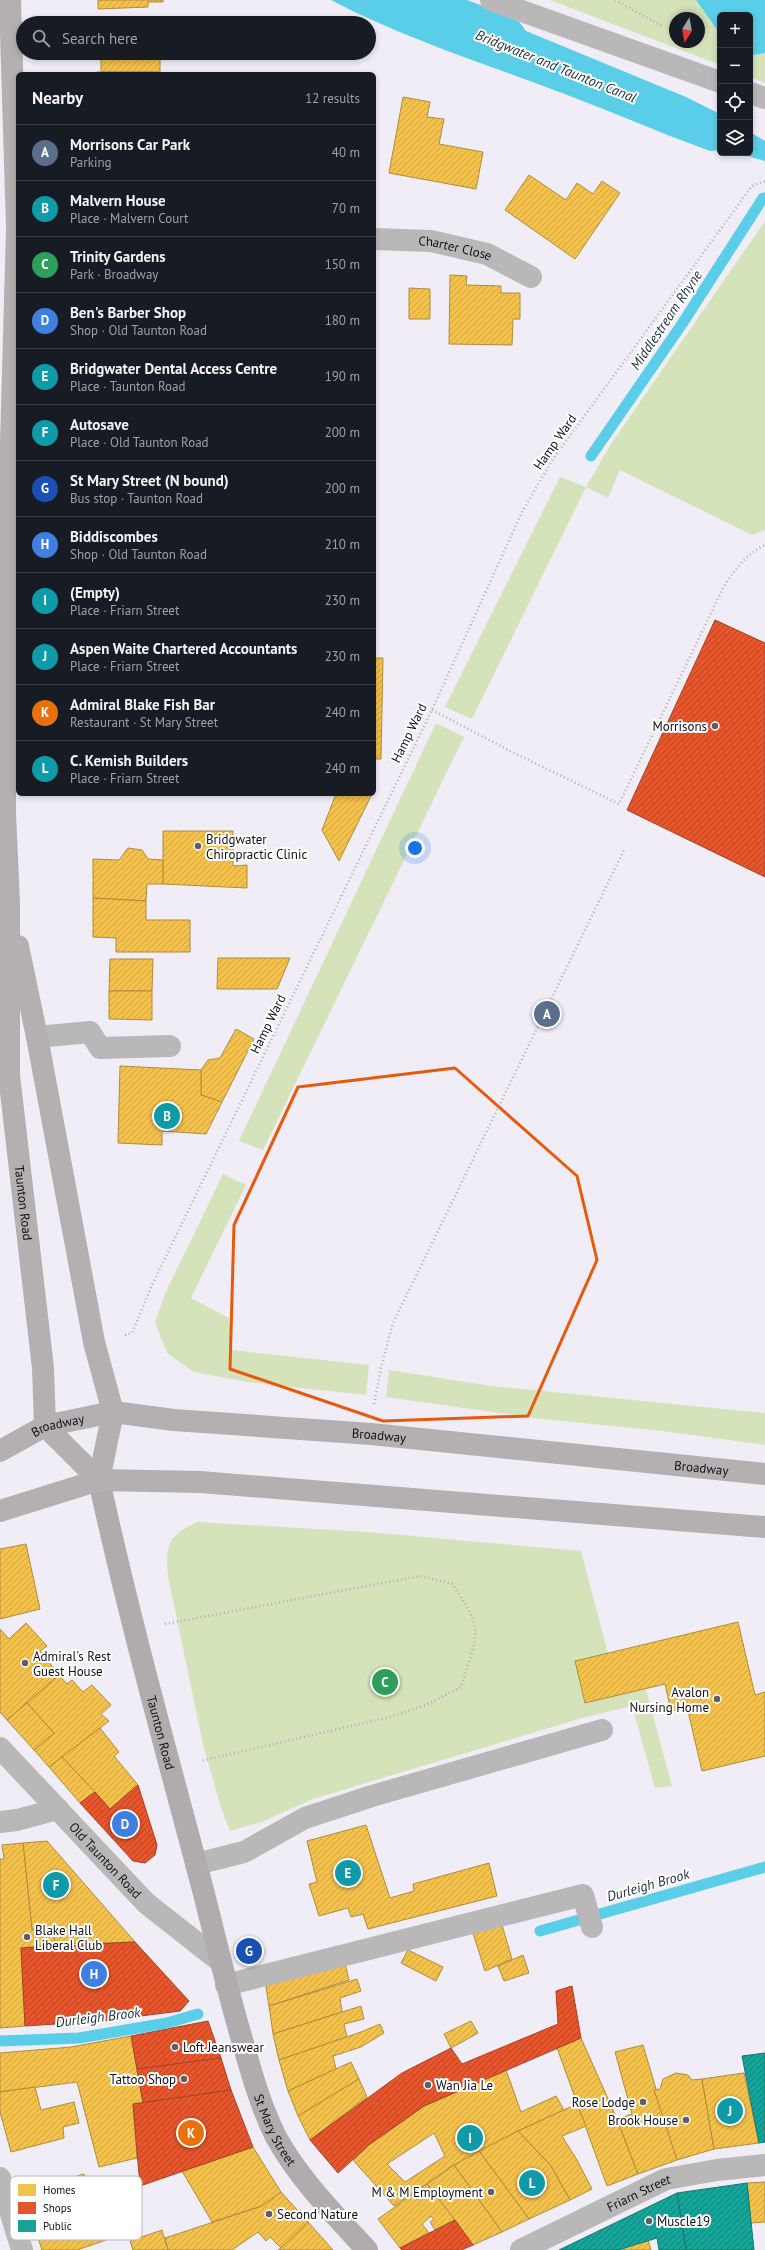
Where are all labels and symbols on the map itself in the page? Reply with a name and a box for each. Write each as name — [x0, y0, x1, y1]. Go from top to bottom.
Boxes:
north arrow — [669, 12, 705, 48]
water label: Bridgwater and Taunton Canal — [473, 26, 639, 107]
street label: Charter Close — [418, 232, 495, 264]
water label: Middlestream Rhyne — [626, 266, 706, 373]
street label: Hamp Ward — [530, 411, 580, 473]
street label: Hamp Ward — [387, 700, 431, 766]
place label: Morrisons — [652, 718, 707, 735]
marker: Morrisons — [710, 721, 720, 731]
place label: Bridgwater Chiropractic Clinic — [206, 831, 307, 863]
your location — [405, 838, 425, 858]
marker: Bridgwater Chiropractic Clinic — [193, 841, 203, 851]
street label: Hamp Ward — [246, 991, 290, 1057]
pin: A — [534, 999, 560, 1029]
pin: B — [154, 1101, 180, 1131]
street label: Taunton Road — [11, 1164, 37, 1241]
street label: Broadway — [28, 1410, 86, 1441]
street label: Broadway — [351, 1424, 407, 1446]
street label: Broadway — [673, 1456, 729, 1479]
place label: Admiral's Rest Guest House — [33, 1648, 111, 1680]
marker: Admiral's Rest Guest House — [20, 1658, 30, 1668]
pin: C — [372, 1667, 398, 1697]
place label: Avalon Nursing Home — [629, 1684, 709, 1716]
street label: Taunton Road — [143, 1694, 179, 1771]
marker: Avalon Nursing Home — [712, 1694, 722, 1704]
pin: D — [112, 1809, 138, 1839]
street label: Old Taunton Road — [66, 1818, 146, 1902]
pin: E — [335, 1858, 361, 1888]
water label: Durleigh Brook — [605, 1864, 692, 1905]
pin: F — [43, 1870, 69, 1900]
place label: Blake Hall Liberal Club — [35, 1922, 102, 1954]
marker: Blake Hall Liberal Club — [22, 1932, 32, 1942]
pin: G — [236, 1936, 262, 1966]
pin: H — [81, 1959, 107, 1989]
water label: Durleigh Brook — [55, 2003, 142, 2031]
place label: Loft Jeanswear — [183, 2039, 264, 2056]
marker: Loft Jeanswear — [170, 2042, 180, 2052]
place label: Tattoo Shop — [110, 2071, 176, 2088]
marker: Tattoo Shop — [179, 2074, 189, 2084]
place label: Wan Jia Le — [436, 2077, 493, 2094]
marker: Wan Jia Le — [423, 2080, 433, 2090]
street label: St Mary Street — [250, 2092, 300, 2170]
place label: Rose Lodge — [572, 2094, 635, 2111]
pin: J — [717, 2096, 743, 2126]
marker: Rose Lodge — [638, 2097, 648, 2107]
place label: Brook House — [608, 2112, 678, 2129]
marker: Brook House — [681, 2115, 691, 2125]
pin: K — [178, 2118, 204, 2148]
pin: I — [457, 2123, 483, 2153]
pin: L — [519, 2168, 545, 2198]
street label: Friarn Street — [604, 2170, 672, 2215]
legend — [10, 2176, 142, 2240]
text: Homes — [43, 2183, 76, 2197]
place label: M & M Employment — [372, 2184, 484, 2201]
marker: M & M Employment — [486, 2187, 496, 2197]
text: Shops — [43, 2201, 72, 2215]
place label: Second Nature — [277, 2206, 358, 2223]
marker: Second Nature — [264, 2209, 274, 2219]
place label: Muscle19 — [657, 2213, 710, 2230]
marker: Muscle19 — [644, 2216, 654, 2226]
text: Public — [43, 2219, 72, 2233]

